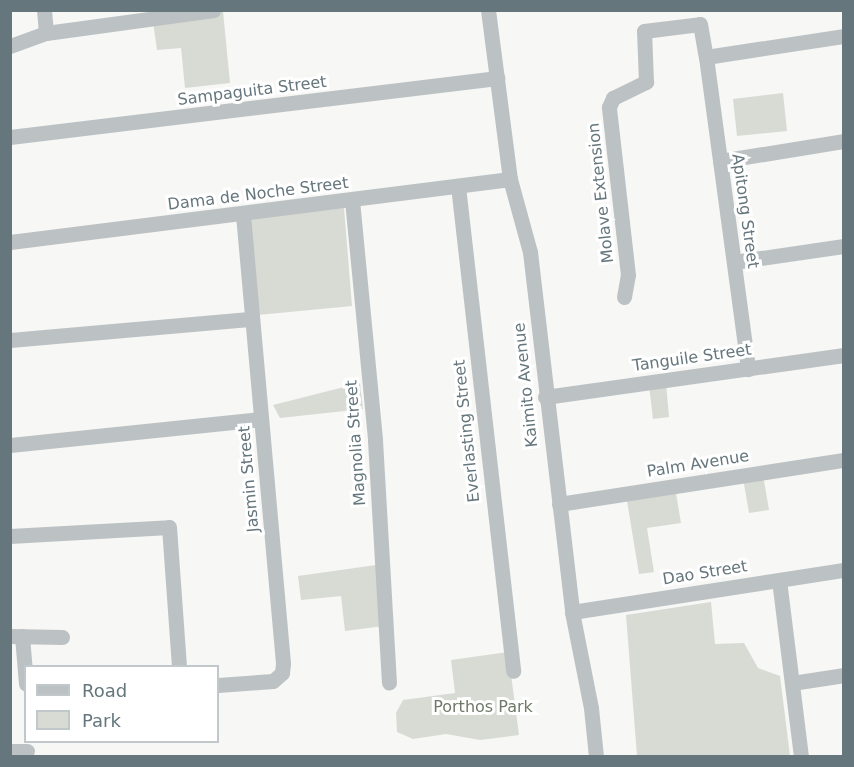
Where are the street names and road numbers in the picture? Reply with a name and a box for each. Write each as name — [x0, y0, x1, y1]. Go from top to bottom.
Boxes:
street label: Sampaguita Street — [176, 72, 328, 110]
street label: Molave Extension — [584, 122, 618, 264]
street label: Apitong Street — [727, 152, 763, 270]
street label: Dama de Noche Street — [167, 173, 349, 215]
street label: Kaimito Avenue — [510, 322, 542, 448]
street label: Tanguile Street — [631, 340, 753, 376]
street label: Everlasting Street — [450, 359, 484, 503]
street label: Magnolia Street — [342, 379, 370, 507]
street label: Jasmin Street — [235, 425, 263, 533]
street label: Palm Avenue — [645, 446, 751, 482]
street label: Dao Street — [661, 557, 749, 589]

